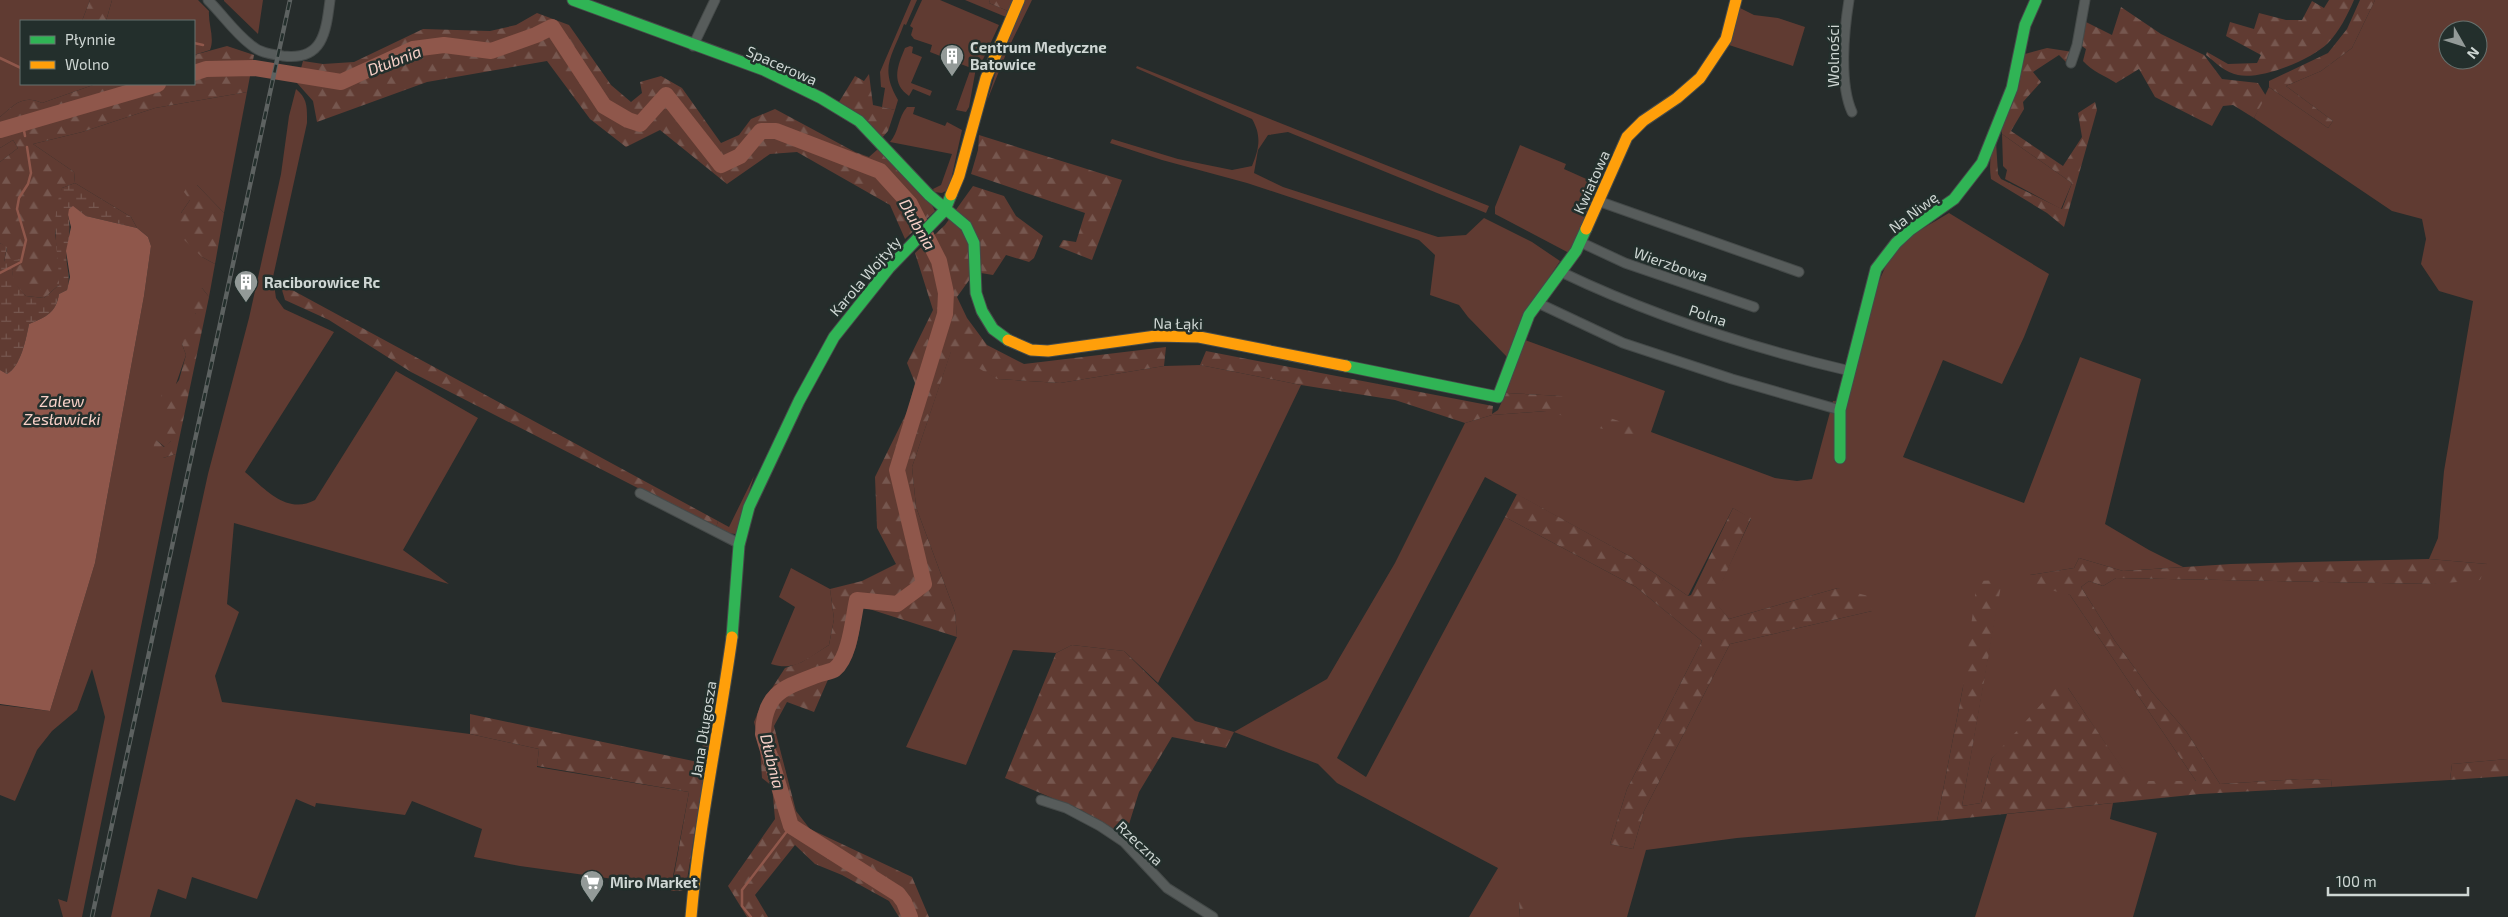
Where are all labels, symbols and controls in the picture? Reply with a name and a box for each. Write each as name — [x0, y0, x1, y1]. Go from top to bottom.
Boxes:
legend — [20, 20, 195, 85]
north arrow — [2438, 20, 2488, 70]
street label: Wolności — [1824, 25, 1842, 87]
text: Płynnie — [65, 30, 116, 48]
place label: Centrum Medyczne Batowice — [970, 38, 1107, 73]
water label: Dłubnia — [364, 41, 424, 79]
street label: Spacerowa — [744, 41, 820, 89]
building icon: Centrum Medyczne Batowice — [939, 43, 965, 77]
text: N — [2464, 44, 2483, 63]
text: Wolno — [65, 55, 109, 73]
street label: Kwiatowa — [1569, 147, 1613, 217]
street label: Na Niwę — [1885, 188, 1941, 236]
water label: Dłubnia — [896, 195, 940, 253]
street label: Karola Wojtyły — [826, 232, 905, 320]
street label: Wierzbowa — [1632, 243, 1710, 285]
building icon: Raciborowice Rc — [233, 269, 259, 303]
place label: Raciborowice Rc — [264, 273, 381, 291]
street label: Polna — [1687, 300, 1729, 330]
street label: Na Łąki — [1153, 314, 1203, 332]
water label: Zalew Zesławicki — [23, 391, 101, 428]
street label: Jana Długosza — [686, 679, 720, 779]
water label: Dłubnia — [757, 732, 789, 790]
street label: Rzeczna — [1113, 817, 1167, 869]
scale bar — [2328, 864, 2468, 896]
supermarket icon: Miro Market — [579, 869, 605, 903]
text: 100 m — [2336, 872, 2377, 890]
place label: Miro Market — [610, 873, 698, 891]

